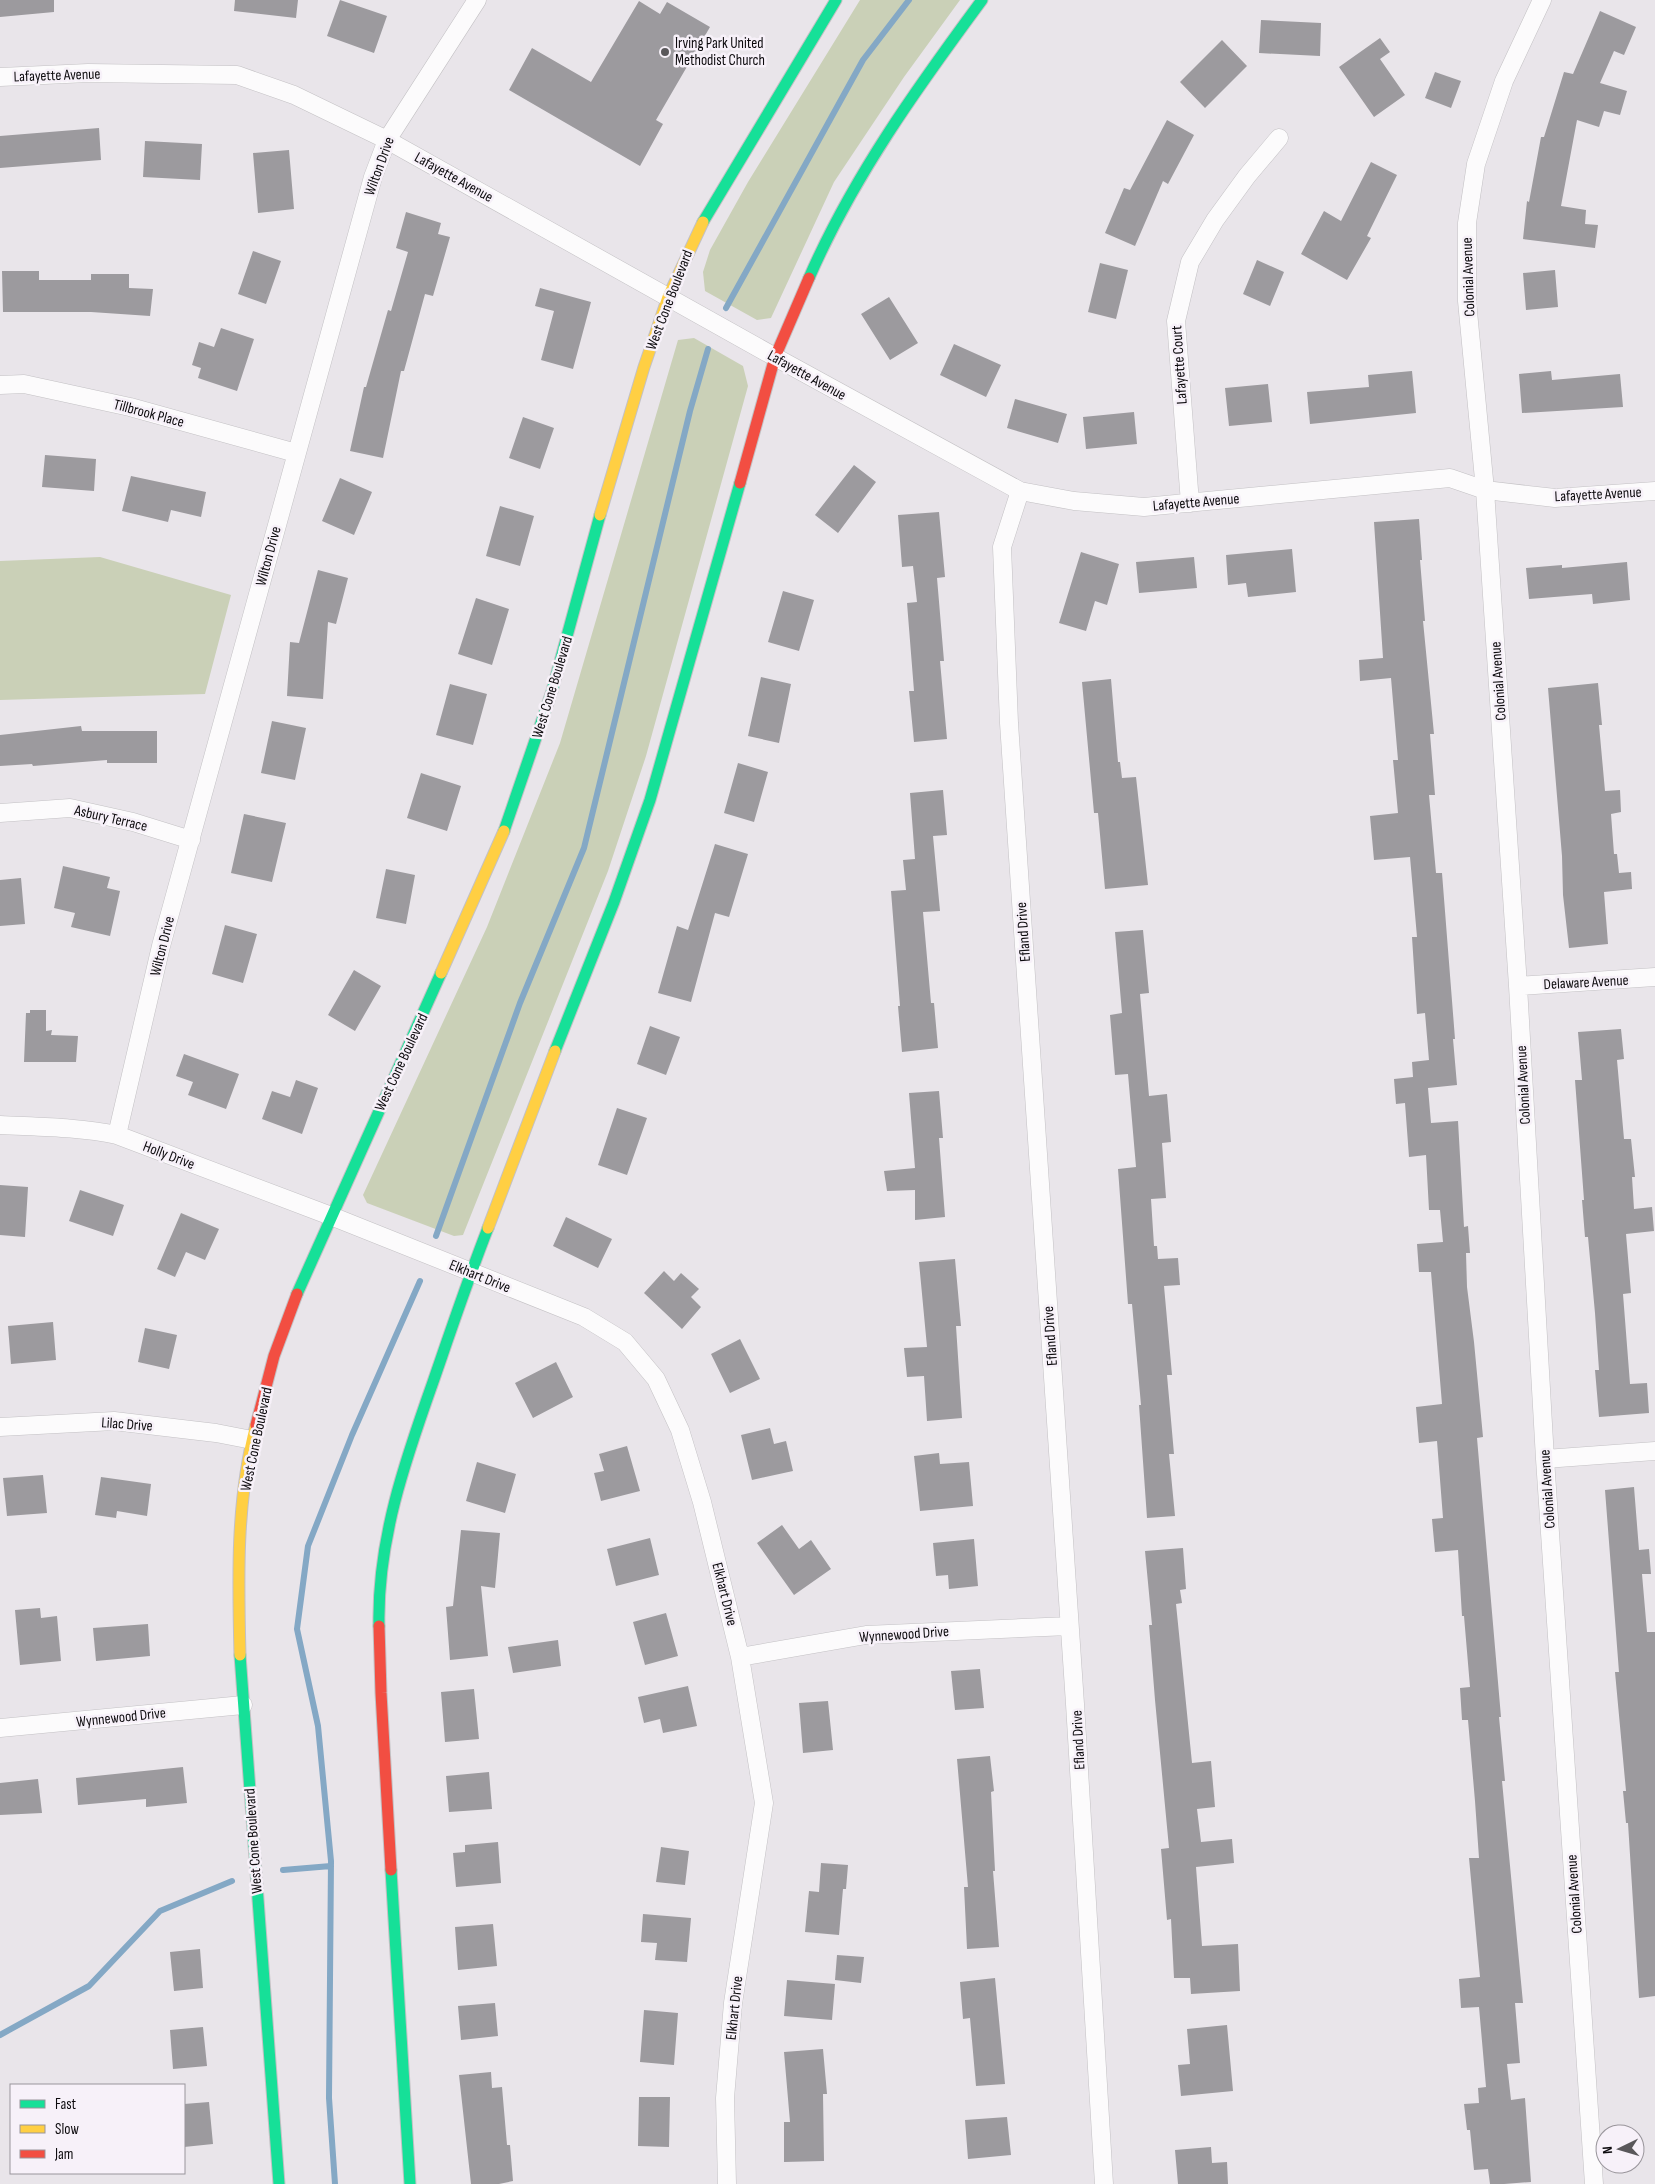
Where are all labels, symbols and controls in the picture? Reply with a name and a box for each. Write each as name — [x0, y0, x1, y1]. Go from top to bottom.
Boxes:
place label: Irving Park United Methodist Church — [675, 34, 765, 70]
marker: Irving Park United Methodist Church — [659, 46, 671, 58]
street label: Lafayette Avenue — [13, 64, 101, 87]
street label: Wilton Drive — [360, 134, 399, 198]
street label: Lafayette Avenue — [411, 148, 496, 207]
street label: Colonial Avenue — [1458, 237, 1479, 317]
street label: West Cone Boulevard — [642, 247, 697, 353]
street label: Lafayette Court — [1167, 325, 1192, 405]
street label: Lafayette Avenue — [764, 346, 849, 405]
street label: Tillbrook Place — [112, 395, 186, 432]
street label: Lafayette Avenue — [1554, 483, 1642, 506]
street label: Lafayette Avenue — [1152, 489, 1240, 516]
street label: Wilton Drive — [251, 524, 286, 588]
street label: West Cone Boulevard — [528, 634, 577, 740]
street label: Colonial Avenue — [1486, 641, 1511, 721]
street label: Asbury Terrace — [72, 801, 149, 836]
street label: Efland Drive — [1012, 901, 1035, 962]
street label: Wilton Drive — [146, 914, 179, 978]
street label: Delaware Avenue — [1543, 971, 1629, 994]
street label: West Cone Boulevard — [371, 1010, 432, 1114]
street label: Colonial Avenue — [1512, 1045, 1535, 1125]
street label: Holly Drive — [140, 1137, 197, 1174]
street label: Elkhart Drive — [446, 1256, 513, 1297]
street label: Efland Drive — [1039, 1305, 1062, 1366]
street label: West Cone Boulevard — [236, 1385, 277, 1493]
street label: Lilac Drive — [101, 1413, 153, 1436]
street label: Colonial Avenue — [1535, 1449, 1560, 1529]
street label: Elkhart Drive — [707, 1561, 742, 1628]
street label: Wynnewood Drive — [859, 1622, 950, 1647]
street label: Wynnewood Drive — [75, 1703, 167, 1732]
street label: Efland Drive — [1067, 1710, 1090, 1770]
street label: West Cone Boulevard — [240, 1788, 267, 1894]
street label: Colonial Avenue — [1562, 1854, 1587, 1934]
street label: Elkhart Drive — [722, 1975, 747, 2041]
legend — [10, 2084, 185, 2174]
text: Fast — [55, 2095, 77, 2114]
text: Slow — [55, 2120, 79, 2139]
north arrow — [1595, 2124, 1645, 2174]
text: Jam — [54, 2145, 73, 2164]
text: N — [1599, 2146, 1616, 2155]

